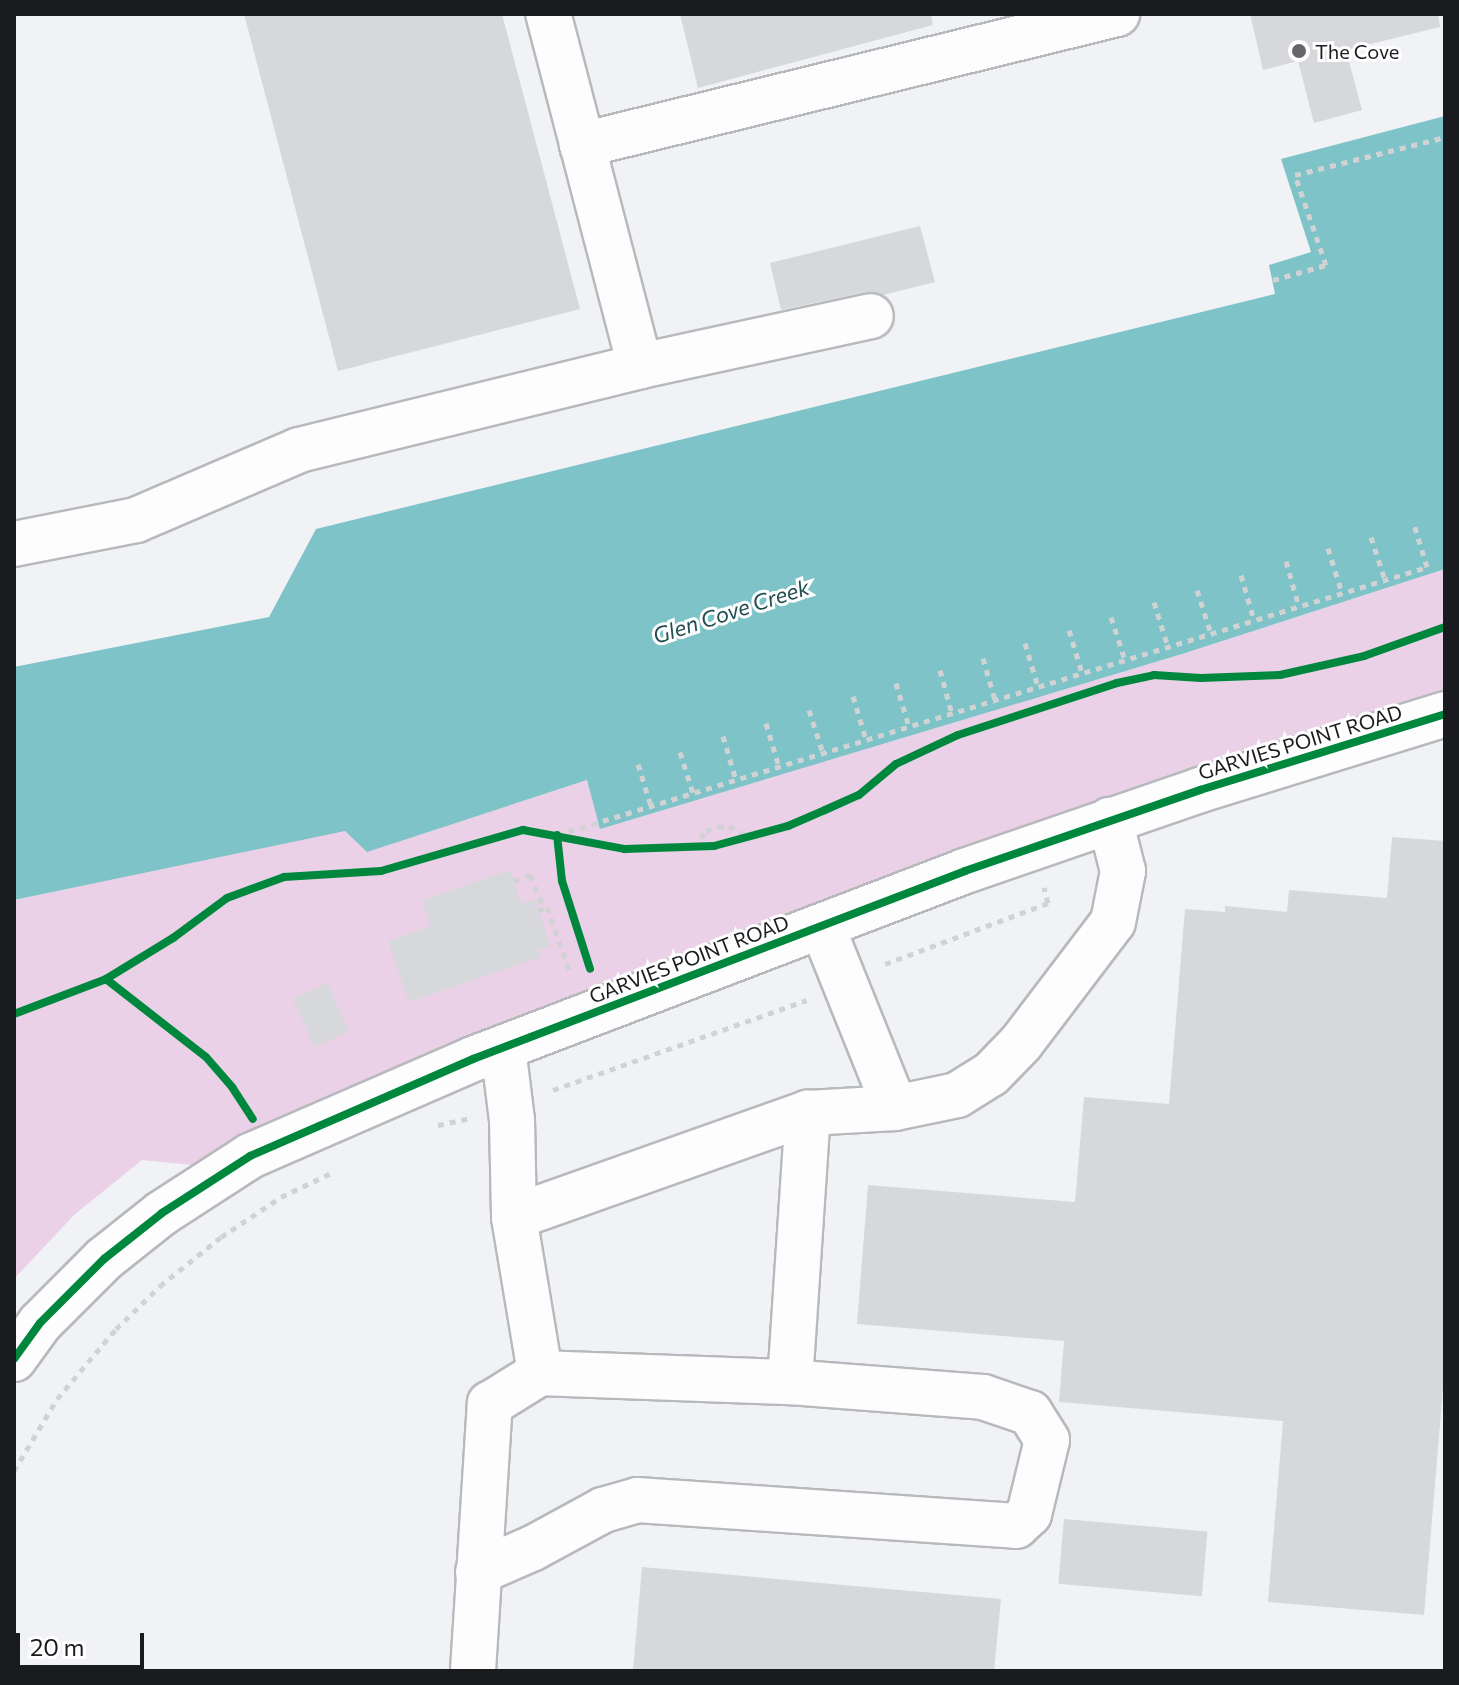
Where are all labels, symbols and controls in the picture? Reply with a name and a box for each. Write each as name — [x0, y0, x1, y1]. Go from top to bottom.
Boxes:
place label: The Cove — [1315, 39, 1399, 63]
marker: The Cove — [1290, 42, 1308, 60]
water label: Glen Cove Creek — [649, 573, 813, 649]
street label: GARVIES POINT ROAD — [1195, 700, 1405, 784]
street label: GARVIES POINT ROAD — [586, 910, 792, 1008]
scale bar — [20, 1617, 148, 1667]
text: 20 m — [30, 1632, 84, 1661]

